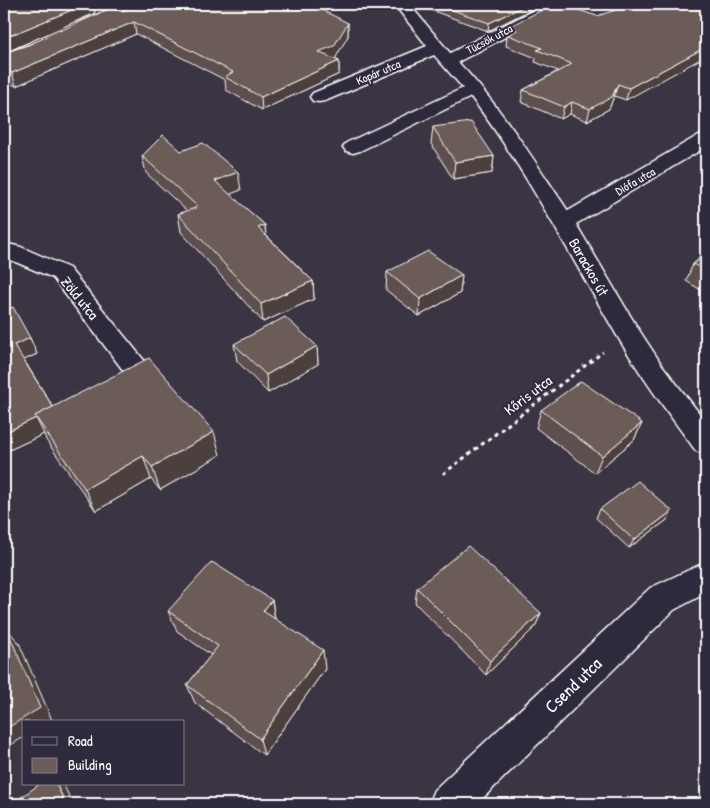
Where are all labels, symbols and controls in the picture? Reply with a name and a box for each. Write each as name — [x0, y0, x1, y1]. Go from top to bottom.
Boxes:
street label: Tücsök utca — [463, 19, 516, 58]
street label: Kopár utca — [353, 55, 403, 89]
street label: Diófa utca — [612, 163, 658, 199]
street label: Barackos út — [564, 234, 614, 301]
street label: Zöld utca — [56, 272, 104, 324]
street label: Kőris utca — [500, 370, 556, 420]
street label: Csend utca — [539, 651, 607, 719]
legend — [22, 720, 185, 786]
text: Road — [68, 730, 93, 751]
text: Building — [68, 754, 112, 775]

